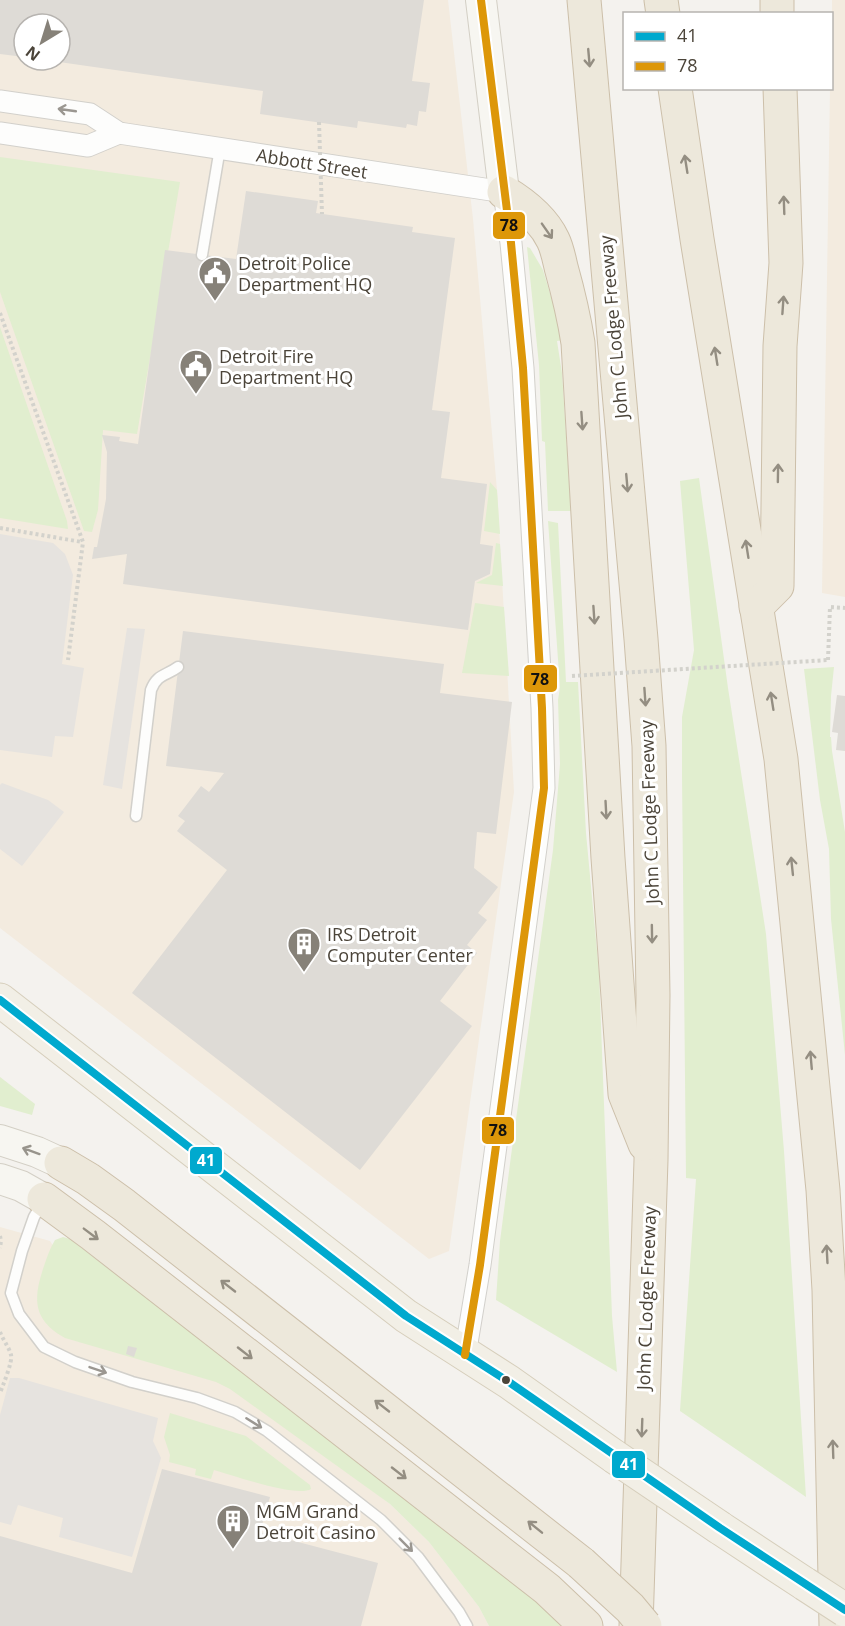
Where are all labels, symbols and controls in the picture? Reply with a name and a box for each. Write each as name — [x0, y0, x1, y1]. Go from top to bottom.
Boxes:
north arrow — [12, 12, 72, 72]
legend — [623, 12, 833, 90]
text: 41 — [677, 23, 698, 47]
text: N — [21, 41, 45, 66]
one-way arrow — [584, 48, 595, 68]
text: 78 — [677, 53, 698, 77]
one-way arrow — [58, 105, 77, 116]
street label: Abbott Street — [255, 142, 369, 184]
one-way arrow — [680, 154, 691, 174]
one-way arrow — [778, 195, 790, 215]
line badge: 78 — [492, 211, 526, 240]
text: 78 — [500, 214, 518, 236]
one-way arrow — [541, 222, 553, 238]
street label: John C Lodge Freeway — [593, 233, 633, 422]
place label: Detroit Police Department HQ — [238, 251, 372, 296]
public building icon: Detroit Police Department HQ — [197, 255, 233, 302]
one-way arrow — [778, 295, 789, 315]
place label: Detroit Fire Department HQ — [219, 344, 353, 389]
one-way arrow — [710, 347, 721, 367]
public building icon: Detroit Fire Department HQ — [178, 348, 214, 395]
one-way arrow — [577, 410, 588, 430]
one-way arrow — [773, 463, 784, 483]
one-way arrow — [622, 472, 633, 492]
one-way arrow — [741, 540, 752, 559]
one-way arrow — [589, 605, 600, 625]
line badge: 78 — [523, 664, 558, 693]
text: 78 — [531, 668, 549, 690]
one-way arrow — [640, 686, 651, 706]
one-way arrow — [766, 692, 777, 712]
street label: John C Lodge Freeway — [634, 719, 664, 906]
one-way arrow — [600, 799, 611, 819]
one-way arrow — [786, 856, 797, 876]
place label: IRS Detroit Computer Center — [327, 922, 473, 967]
one-way arrow — [646, 923, 658, 943]
building icon: IRS Detroit Computer Center — [286, 926, 322, 973]
one-way arrow — [805, 1050, 816, 1070]
line badge: 78 — [481, 1116, 515, 1145]
text: 78 — [489, 1119, 507, 1141]
one-way arrow — [22, 1144, 41, 1155]
line badge: 41 — [189, 1146, 223, 1175]
text: 41 — [197, 1149, 215, 1171]
street label: John C Lodge Freeway — [631, 1205, 661, 1392]
one-way arrow — [83, 1227, 99, 1240]
one-way arrow — [822, 1245, 833, 1265]
one-way arrow — [220, 1280, 236, 1293]
one-way arrow — [237, 1347, 253, 1360]
one-way arrow — [88, 1365, 106, 1376]
unlabelled marker — [500, 1374, 512, 1386]
one-way arrow — [374, 1400, 390, 1413]
one-way arrow — [245, 1418, 262, 1430]
one-way arrow — [636, 1418, 648, 1438]
one-way arrow — [827, 1439, 838, 1459]
line badge: 41 — [611, 1450, 646, 1479]
text: 41 — [620, 1453, 638, 1475]
one-way arrow — [391, 1466, 407, 1479]
place label: MGM Grand Detroit Casino — [256, 1499, 376, 1544]
building icon: MGM Grand Detroit Casino — [215, 1503, 251, 1550]
one-way arrow — [527, 1520, 543, 1533]
one-way arrow — [398, 1537, 413, 1552]

